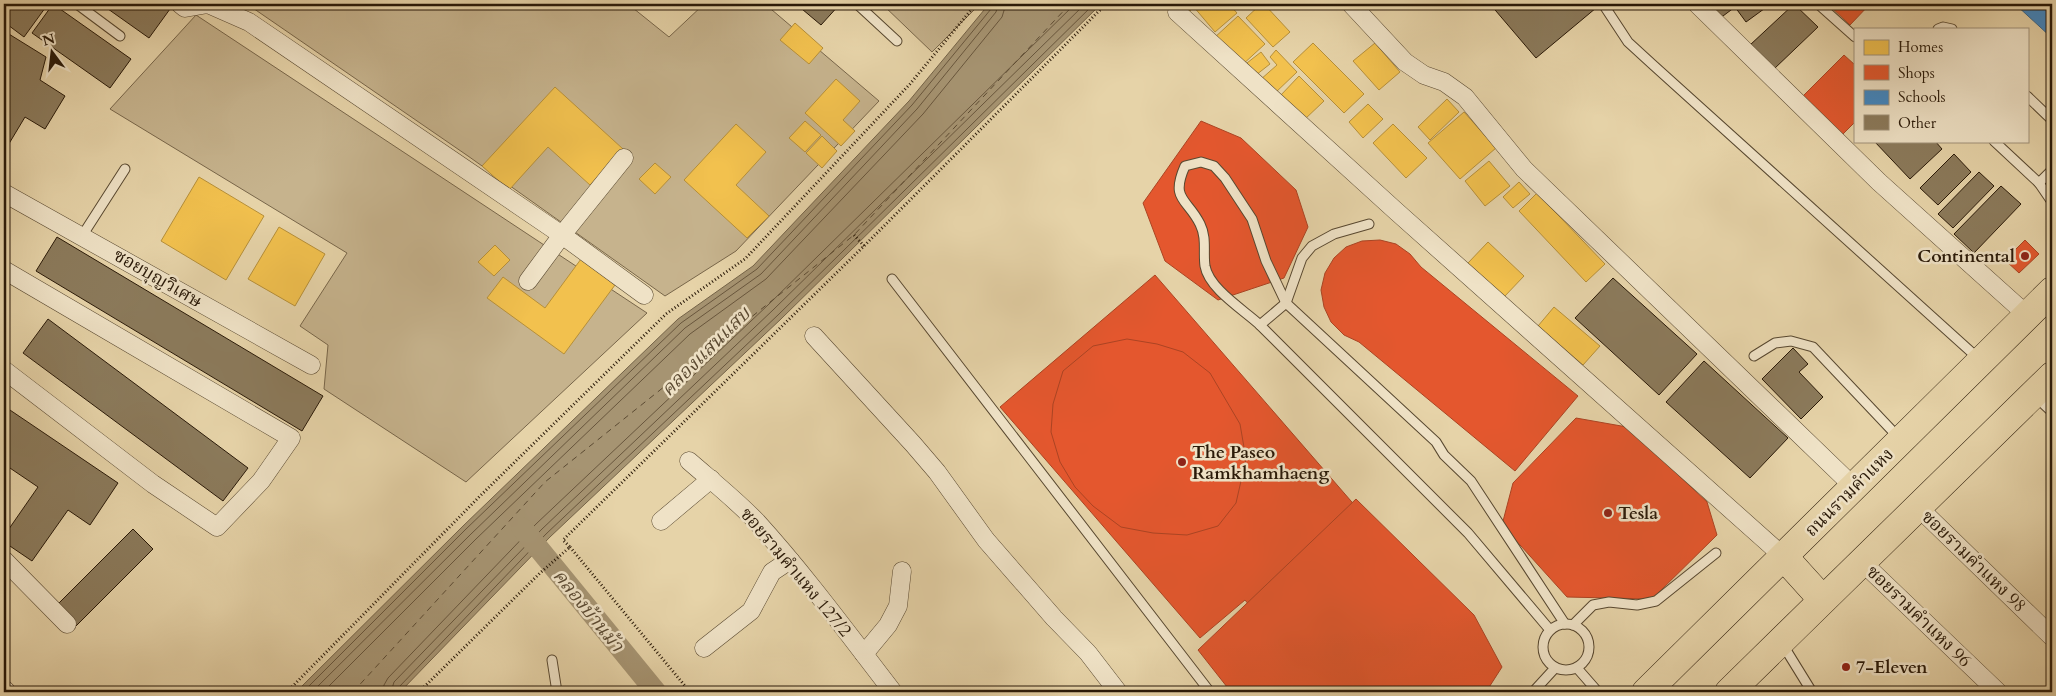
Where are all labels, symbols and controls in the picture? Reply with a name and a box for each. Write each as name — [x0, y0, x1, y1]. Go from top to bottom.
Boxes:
north arrow — [28, 28, 78, 78]
legend — [1854, 28, 2028, 142]
text: N — [40, 29, 57, 51]
text: Homes — [1898, 37, 1943, 57]
text: Shops — [1898, 63, 1935, 83]
text: Schools — [1898, 87, 1946, 107]
text: Other — [1898, 113, 1937, 133]
street label: ซอยบุญวิเศษ — [109, 243, 207, 314]
place label: Continental — [1917, 244, 2015, 269]
marker: Continental — [2019, 250, 2031, 262]
water label: คลองแสนแสบ — [655, 301, 757, 402]
place label: The Paseo Ramkhamhaeng — [1192, 440, 1329, 486]
street label: ถนนรามคำแหง — [1799, 442, 1899, 542]
marker: The Paseo Ramkhamhaeng — [1176, 456, 1188, 468]
place label: Tesla — [1618, 501, 1658, 526]
street label: ซอยรามคำแหง 127/2 — [734, 502, 857, 642]
street label: ซอยรามคําแหง 98 — [1916, 505, 2032, 618]
marker: Tesla — [1602, 507, 1614, 519]
street label: ซอยรามคําแหง 96 — [1861, 560, 1977, 673]
water label: คลองบ้านม้า — [547, 564, 630, 658]
place label: 7-Eleven — [1856, 655, 1928, 680]
marker: 7-Eleven — [1840, 661, 1852, 673]

